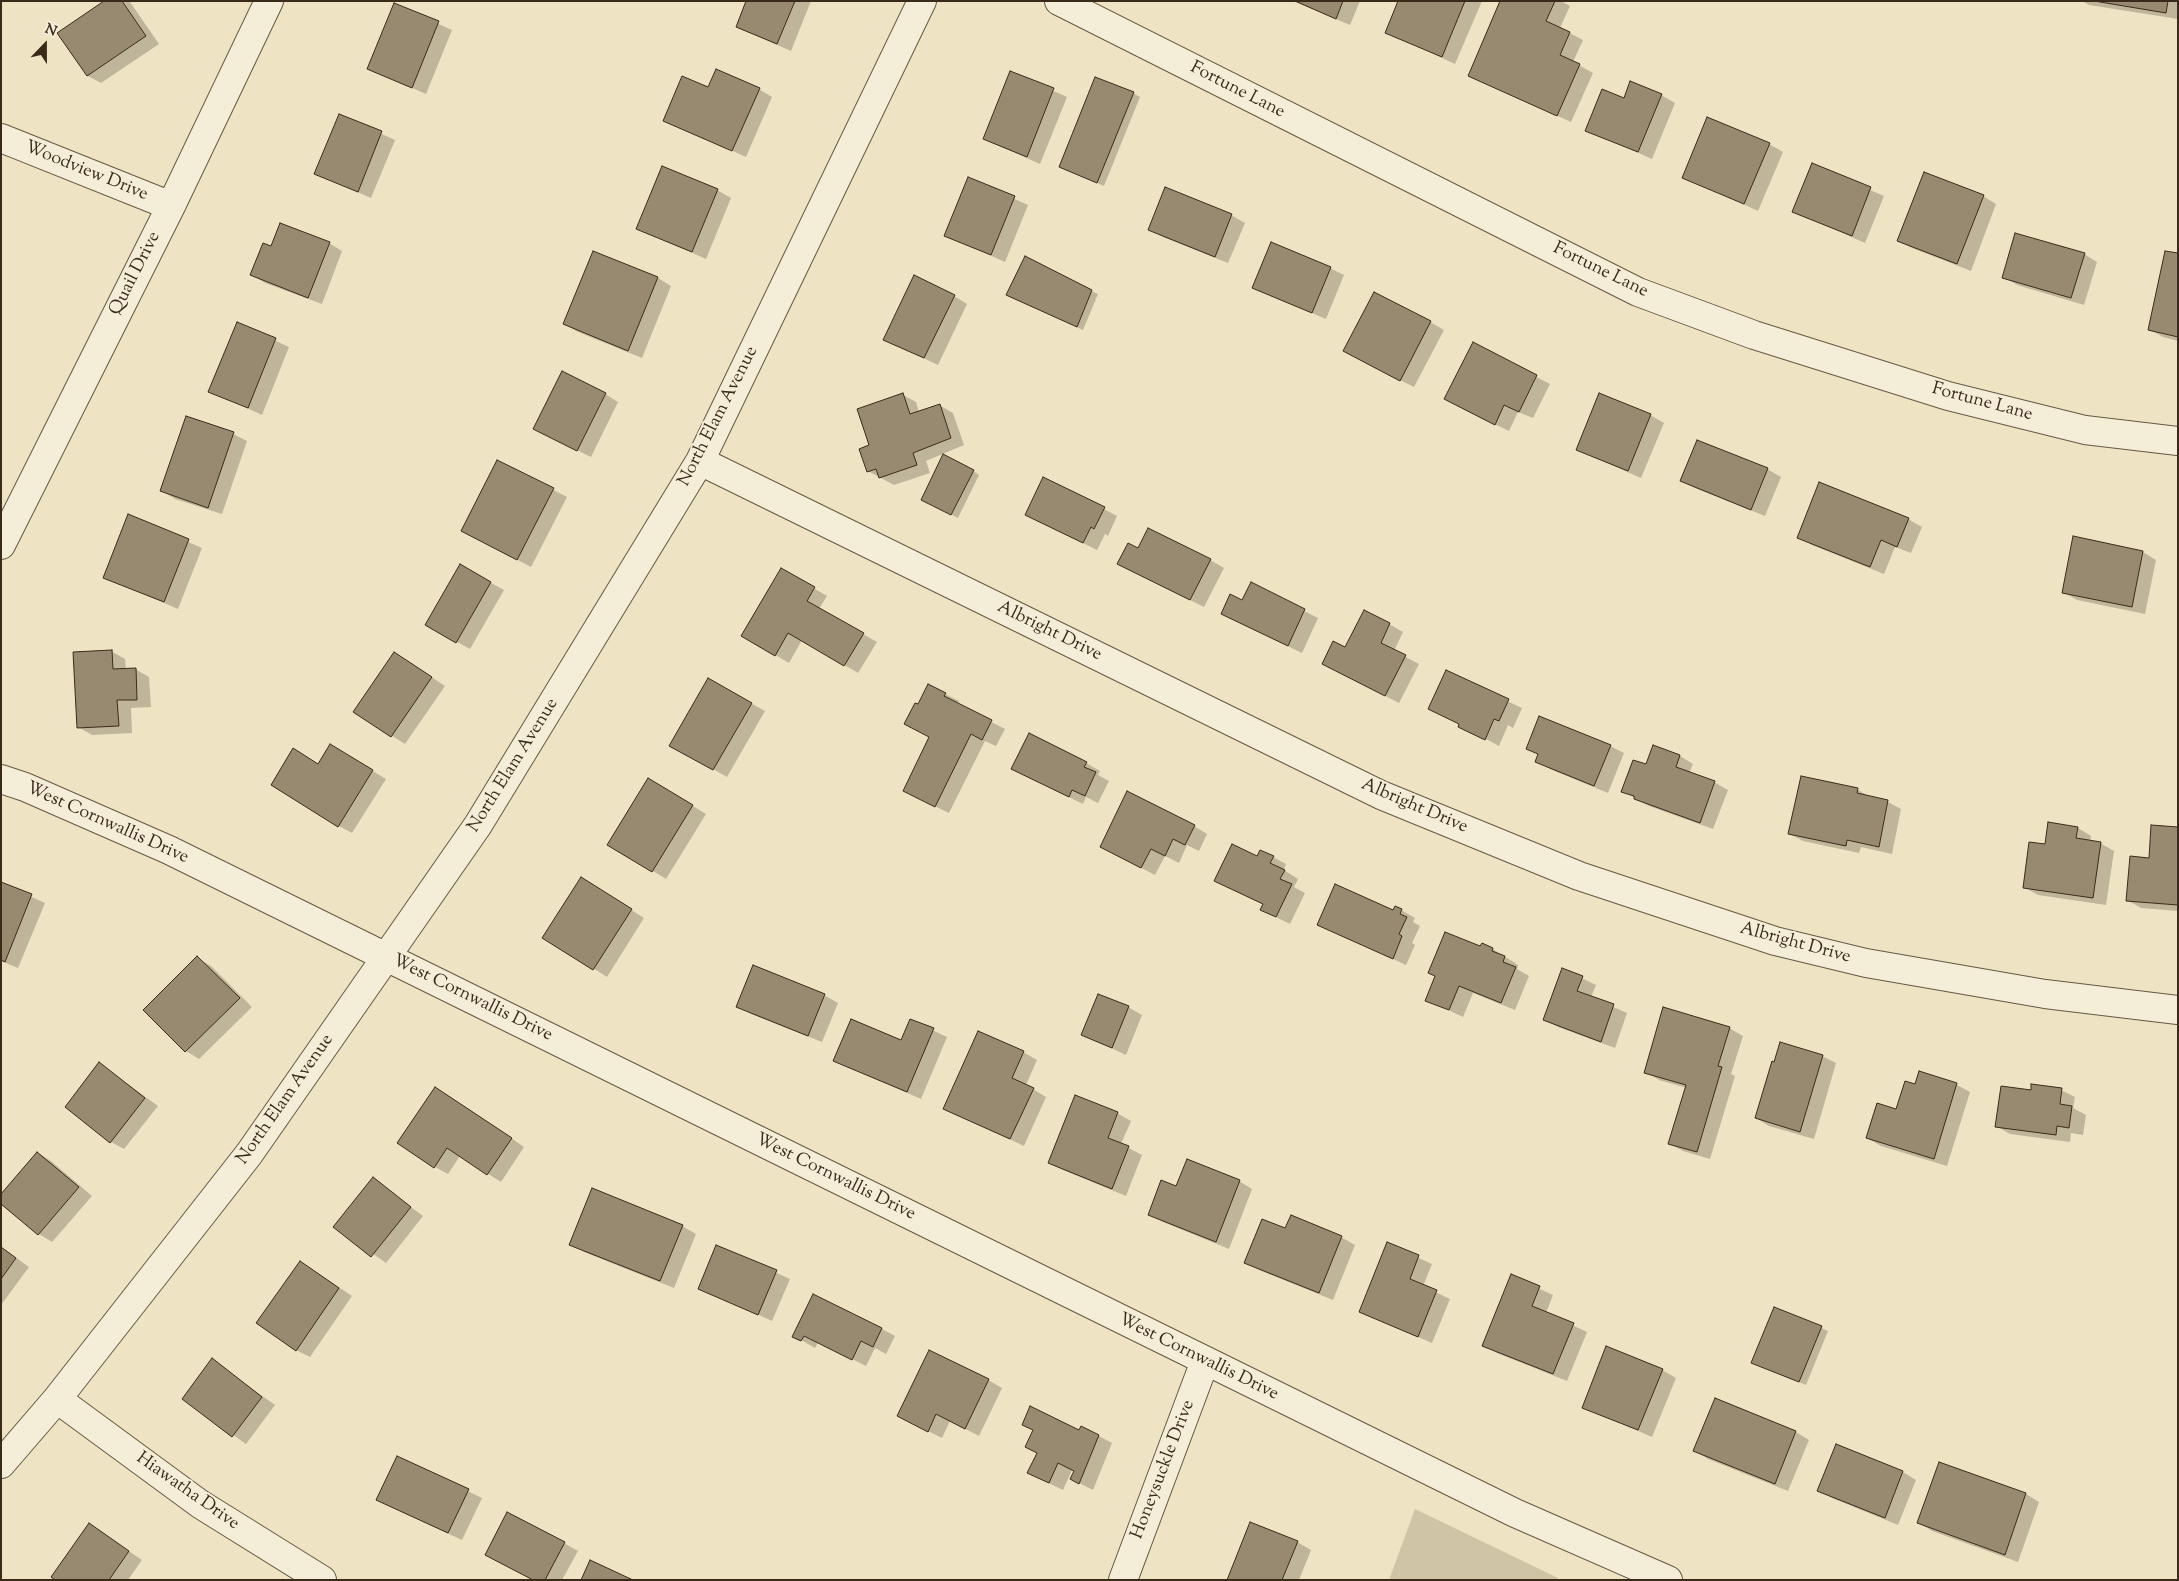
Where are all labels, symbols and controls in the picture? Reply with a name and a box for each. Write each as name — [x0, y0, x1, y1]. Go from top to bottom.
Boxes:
north arrow — [20, 20, 70, 70]
text: N — [42, 20, 60, 42]
street label: Fortune Lane — [1186, 58, 1288, 124]
street label: Woodview Drive — [21, 137, 151, 207]
street label: Quail Drive — [106, 229, 166, 319]
street label: Fortune Lane — [1549, 239, 1651, 303]
street label: North Elam Avenue — [674, 343, 764, 491]
street label: Fortune Lane — [1929, 379, 2035, 427]
street label: Albright Drive — [993, 597, 1105, 667]
street label: North Elam Avenue — [464, 695, 564, 837]
street label: Albright Drive — [1357, 775, 1471, 839]
street label: West Cornwallis Drive — [22, 778, 192, 870]
street label: Albright Drive — [1737, 919, 1853, 969]
street label: West Cornwallis Drive — [388, 951, 556, 1047]
street label: North Elam Avenue — [233, 1031, 339, 1169]
street label: West Cornwallis Drive — [751, 1130, 919, 1226]
street label: West Cornwallis Drive — [1114, 1310, 1282, 1406]
street label: Honeysuckle Drive — [1128, 1397, 1200, 1543]
street label: Hiawatha Drive — [131, 1448, 243, 1536]

